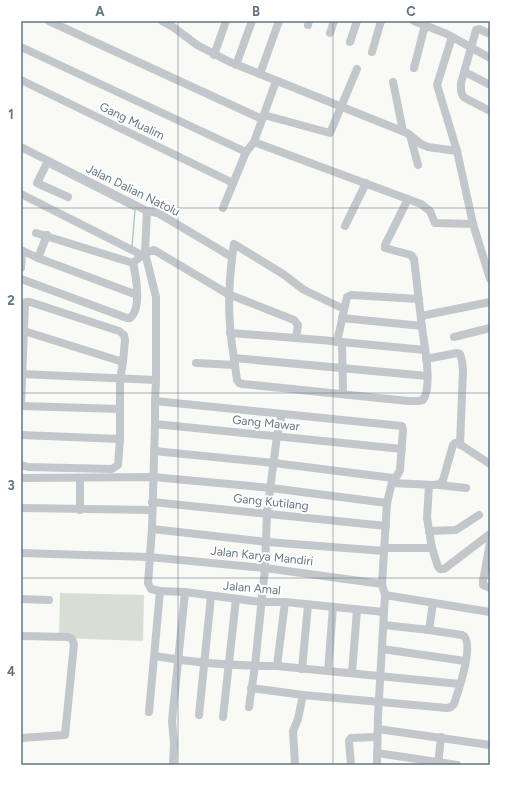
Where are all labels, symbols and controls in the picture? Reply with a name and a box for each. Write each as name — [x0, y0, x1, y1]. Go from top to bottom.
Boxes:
text: A — [95, 4, 105, 19]
text: B — [252, 4, 260, 19]
text: C — [406, 4, 416, 19]
street label: Gang Mualim — [97, 99, 167, 143]
text: 1 — [8, 107, 14, 122]
street label: Jalan Dalian Natolu — [84, 161, 182, 219]
text: 2 — [7, 293, 15, 308]
street label: Gang Mawar — [232, 413, 300, 433]
text: 3 — [7, 478, 15, 493]
street label: Gang Kutilang — [233, 491, 309, 513]
street label: Jalan Karya Mandiri — [210, 544, 314, 568]
street label: Jalan Amal — [223, 579, 281, 597]
text: 4 — [7, 664, 15, 679]

